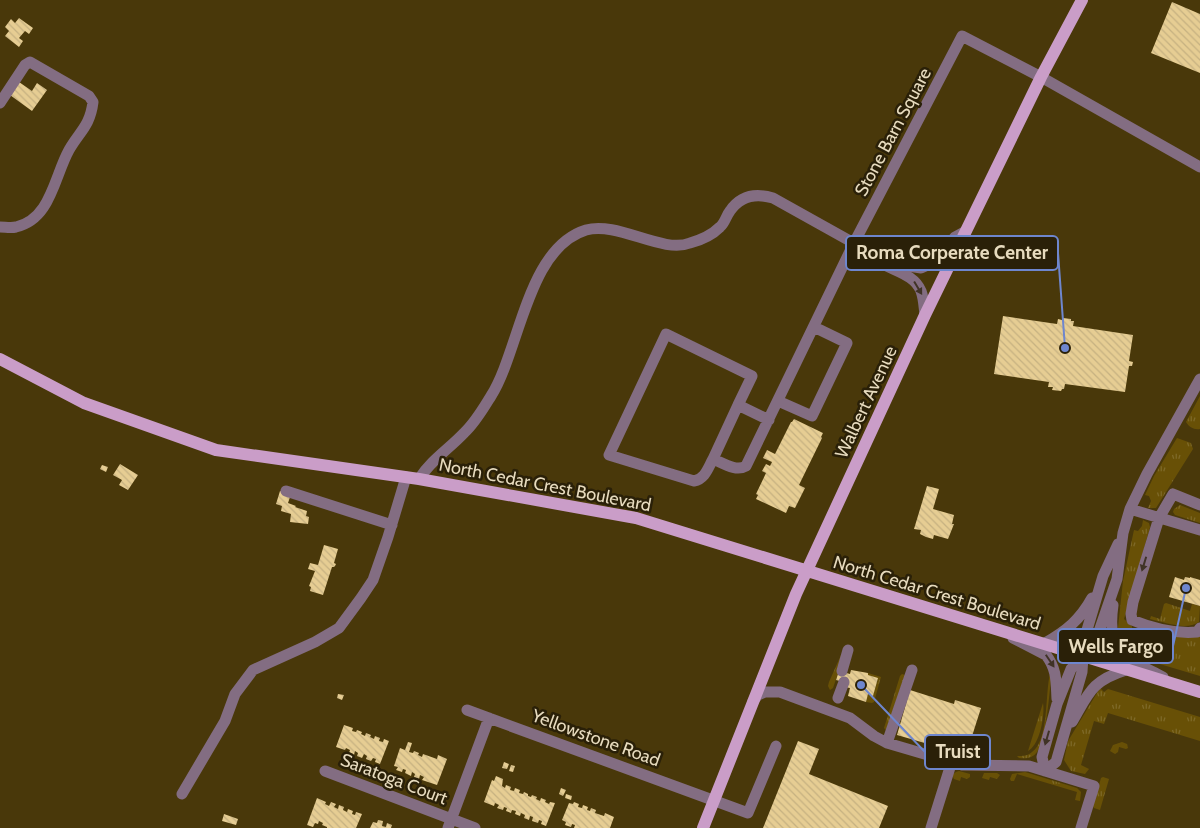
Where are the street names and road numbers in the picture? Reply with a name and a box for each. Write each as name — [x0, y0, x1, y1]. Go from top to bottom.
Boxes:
street label: Stone Barn Square — [850, 64, 936, 200]
street label: Walbert Avenue — [830, 342, 902, 462]
street label: North Cedar Crest Boulevard — [437, 454, 653, 516]
street label: North Cedar Crest Boulevard — [831, 551, 1043, 635]
street label: Yellowstone Road — [528, 704, 663, 771]
street label: Saratoga Court — [337, 749, 451, 809]

